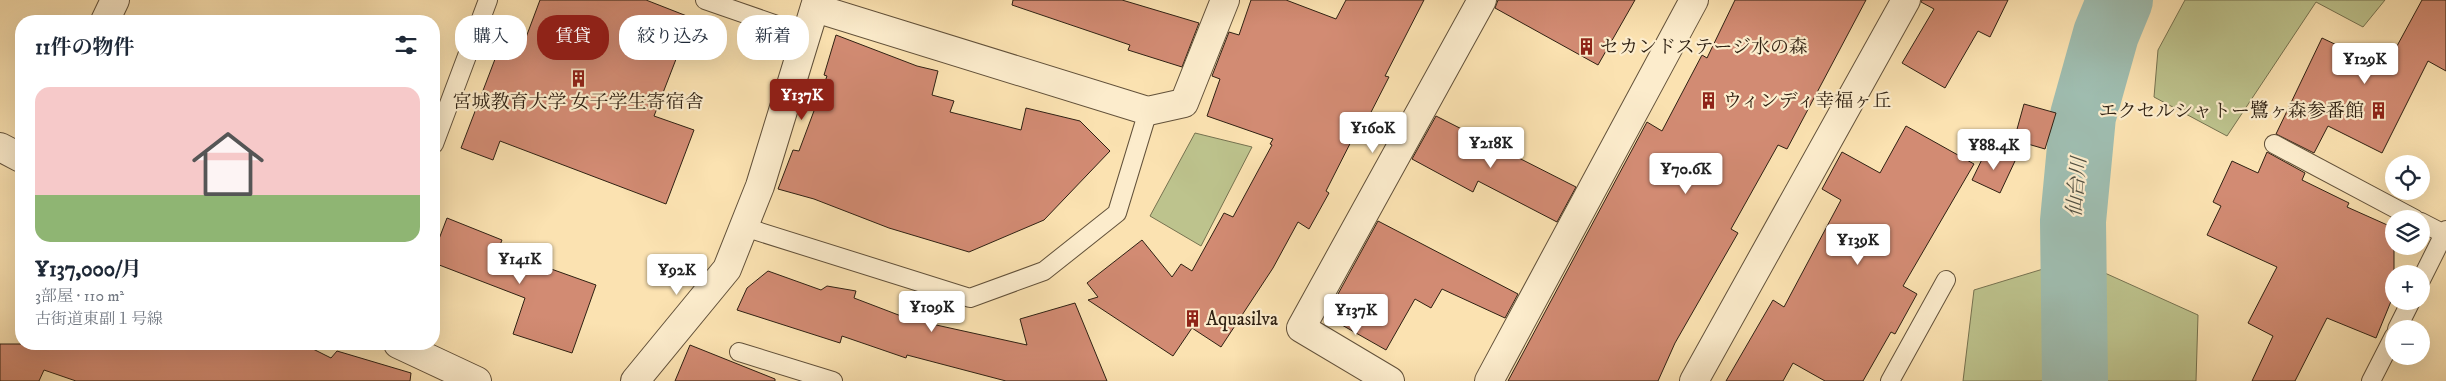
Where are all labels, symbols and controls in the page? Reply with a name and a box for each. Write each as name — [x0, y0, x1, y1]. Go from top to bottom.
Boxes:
chip: 購入 — [455, 15, 527, 60]
chip: 賃貸 — [537, 15, 609, 60]
chip: 絞り込み — [619, 15, 727, 60]
chip: 新着 — [737, 15, 809, 60]
icon: filters — [392, 31, 420, 59]
text: 11件の物件 — [35, 35, 134, 61]
building icon: セカンドステージ水の森 — [1576, 36, 1596, 56]
place label: セカンドステージ水の森 — [1600, 36, 1808, 59]
pin: ¥129K — [2330, 42, 2400, 85]
text: ¥129K — [2343, 49, 2387, 69]
building icon: 宮城教育大学 女子学生寄宿舎 — [568, 68, 588, 88]
pin: ¥137K — [767, 78, 837, 121]
text: ¥137K — [781, 85, 823, 105]
building icon: ウィンディ幸福ヶ丘 — [1699, 90, 1719, 110]
place label: ウィンディ幸福ヶ丘 — [1723, 90, 1891, 113]
place label: 宮城教育大学 女子学生寄宿舎 — [452, 91, 704, 114]
place label: エクセルシャトー鷺ヶ森参番館 — [2099, 100, 2364, 123]
building icon: エクセルシャトー鷺ヶ森参番館 — [2368, 100, 2388, 120]
pin: ¥160K — [1338, 112, 1408, 154]
text: ¥160K — [1351, 118, 1395, 138]
icon: home — [183, 119, 273, 209]
pin: ¥218K — [1456, 126, 1526, 169]
pin: ¥88.4K — [1953, 128, 2035, 171]
text: ¥218K — [1469, 133, 1513, 153]
text: ¥88.4K — [1968, 135, 2020, 155]
pin: ¥70.6K — [1645, 152, 1727, 195]
water label: 仙台川 — [2062, 154, 2093, 218]
map controls — [2385, 155, 2430, 365]
button: locate — [2385, 155, 2430, 200]
text: ¥70.6K — [1660, 159, 1712, 179]
button: layers — [2385, 210, 2430, 255]
pin: ¥139K — [1823, 224, 1893, 266]
text: ¥139K — [1837, 230, 1879, 250]
pin: ¥141K — [485, 242, 555, 285]
text: ¥141K — [499, 249, 541, 269]
pin: ¥92K — [647, 254, 707, 296]
text: ¥137,000/月 — [35, 257, 142, 283]
text: ¥92K — [658, 260, 696, 280]
button: + — [2385, 265, 2430, 310]
text: 3部屋 · 110 m² — [35, 286, 124, 306]
pin: ¥109K — [897, 290, 967, 333]
pin: ¥137K — [1321, 294, 1391, 336]
text: ¥109K — [910, 297, 954, 317]
text: ¥137K — [1335, 300, 1377, 320]
building icon: Aquasilva — [1182, 308, 1202, 328]
place label: Aquasilva — [1206, 308, 1278, 332]
text: 古街道東副１号線 — [35, 309, 163, 329]
button: − — [2385, 320, 2430, 365]

